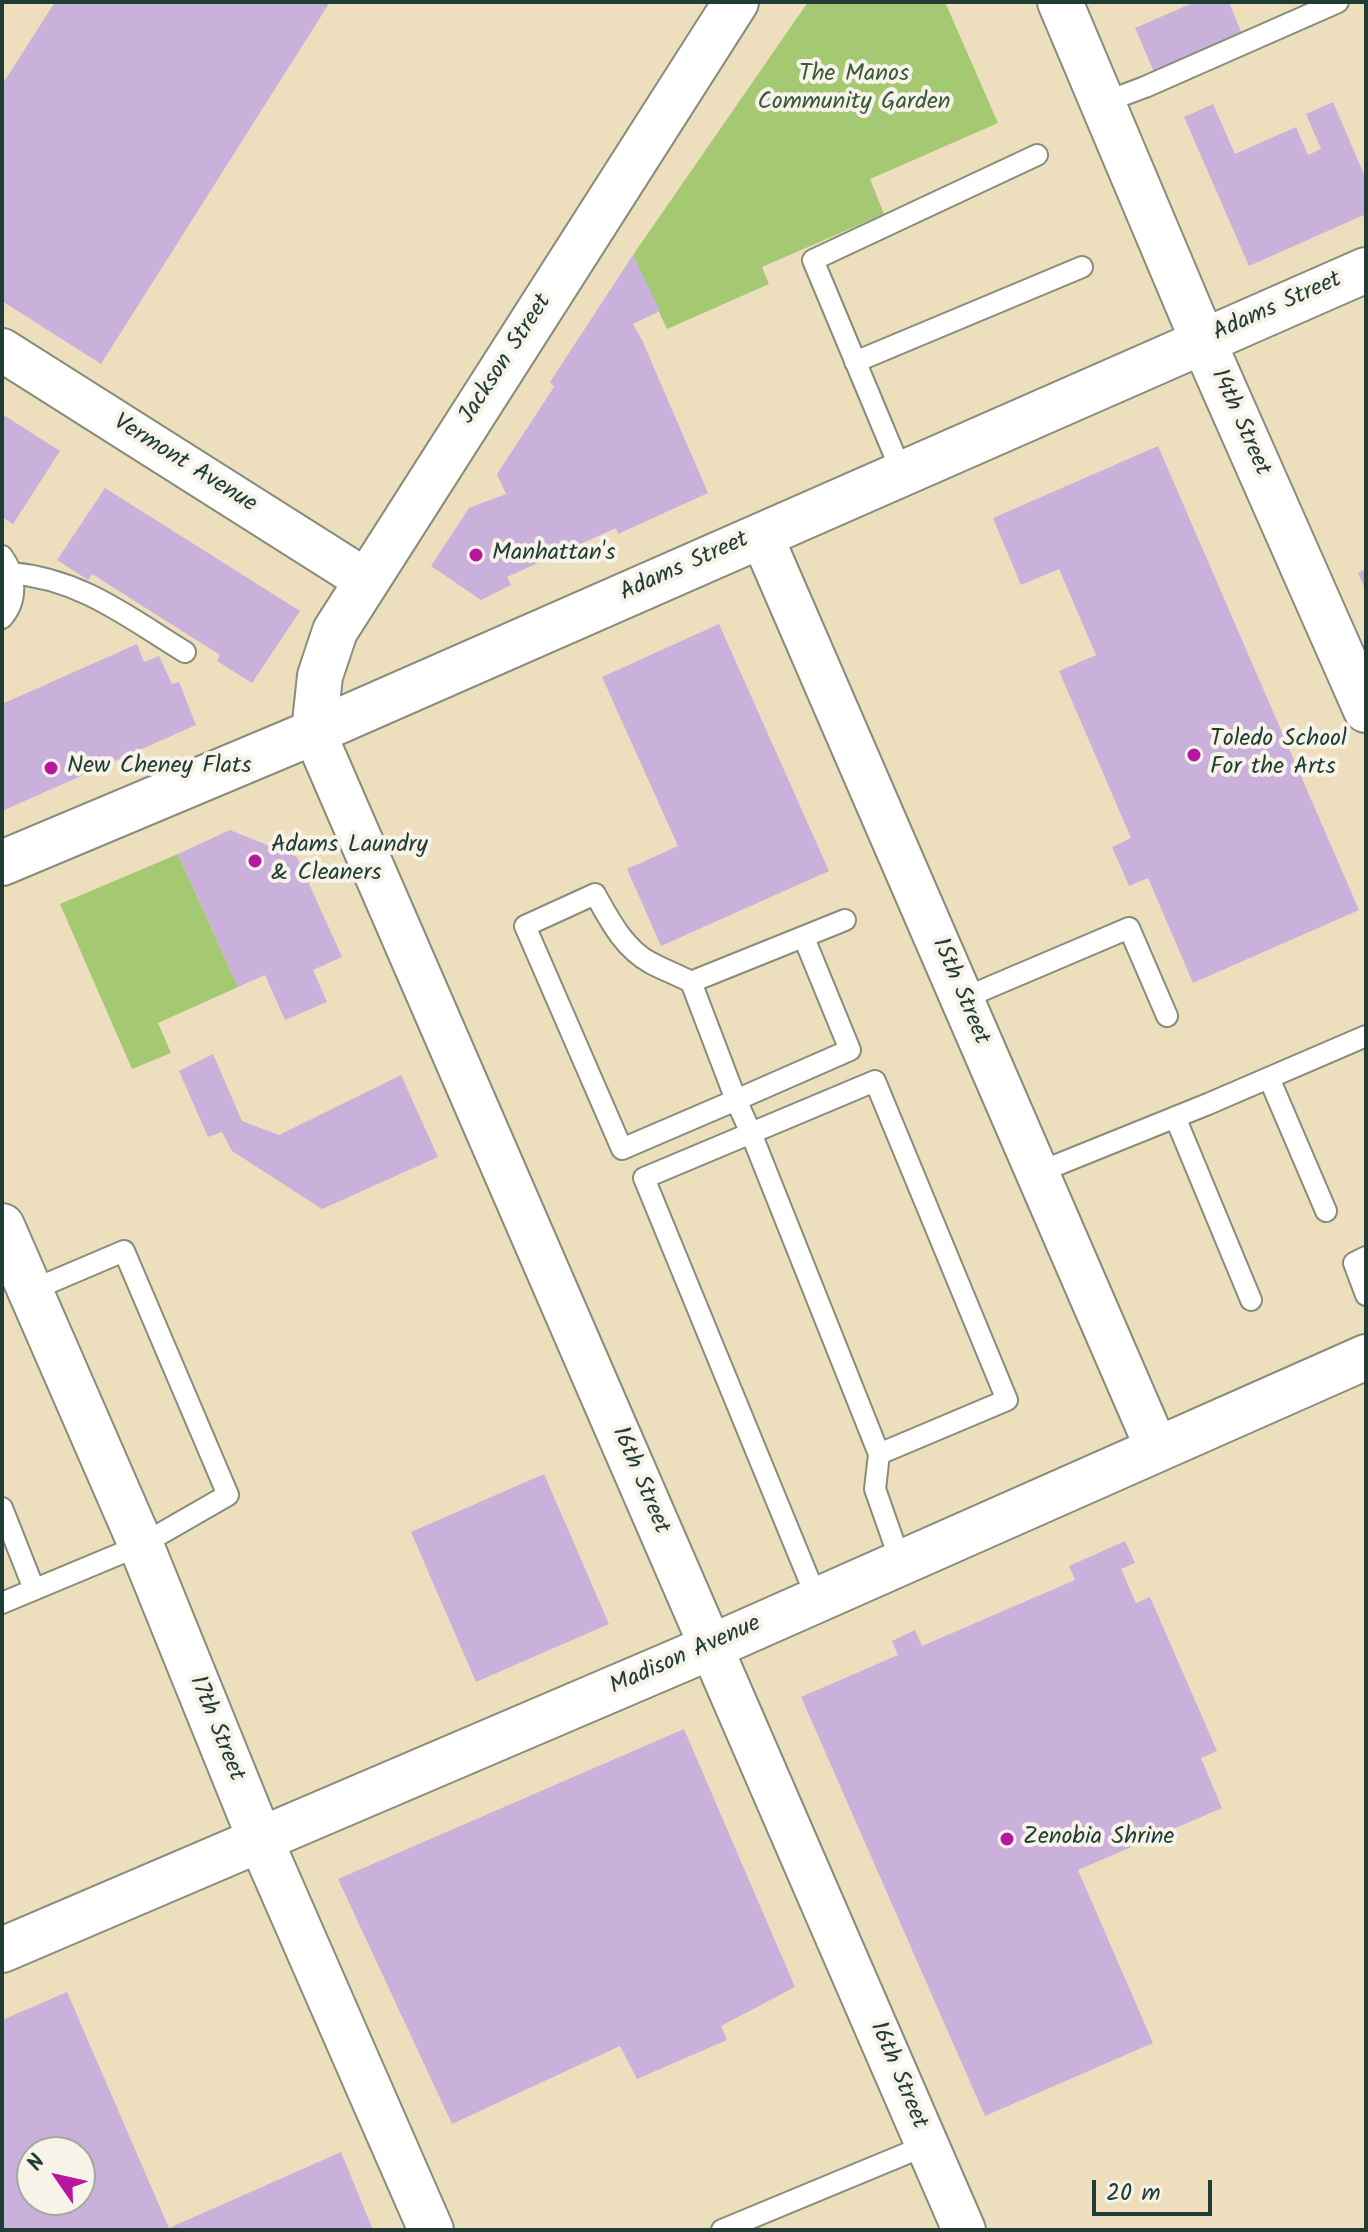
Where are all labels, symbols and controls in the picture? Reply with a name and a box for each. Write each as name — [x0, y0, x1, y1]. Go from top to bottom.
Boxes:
park label: The Manos Community Garden — [757, 62, 951, 118]
street label: Adams Street — [1209, 267, 1347, 349]
street label: Jackson Street — [454, 290, 560, 430]
street label: 14th Street — [1203, 365, 1275, 481]
street label: Vermont Avenue — [107, 409, 261, 521]
street label: Adams Street — [616, 527, 754, 609]
place label: Manhattan's — [492, 541, 615, 569]
marker: Manhattan's — [467, 546, 485, 564]
place label: Toledo School For the Arts — [1210, 727, 1347, 783]
marker: Toledo School For the Arts — [1185, 746, 1203, 764]
place label: New Cheney Flats — [67, 754, 252, 782]
marker: New Cheney Flats — [42, 759, 60, 777]
place label: Adams Laundry & Cleaners — [271, 833, 428, 889]
marker: Adams Laundry & Cleaners — [246, 852, 264, 870]
street label: 15th Street — [924, 934, 994, 1050]
street label: 16th Street — [604, 1423, 674, 1539]
street label: Madison Avenue — [606, 1611, 766, 1703]
street label: 17th Street — [181, 1672, 249, 1786]
place label: Zenobia Shrine — [1023, 1825, 1174, 1853]
marker: Zenobia Shrine — [998, 1830, 1016, 1848]
street label: 16th Street — [862, 2018, 932, 2134]
north arrow — [16, 2136, 96, 2216]
text: N — [19, 2148, 56, 2179]
scale bar — [1096, 2164, 1216, 2214]
text: 20 m — [1106, 2174, 1161, 2213]

